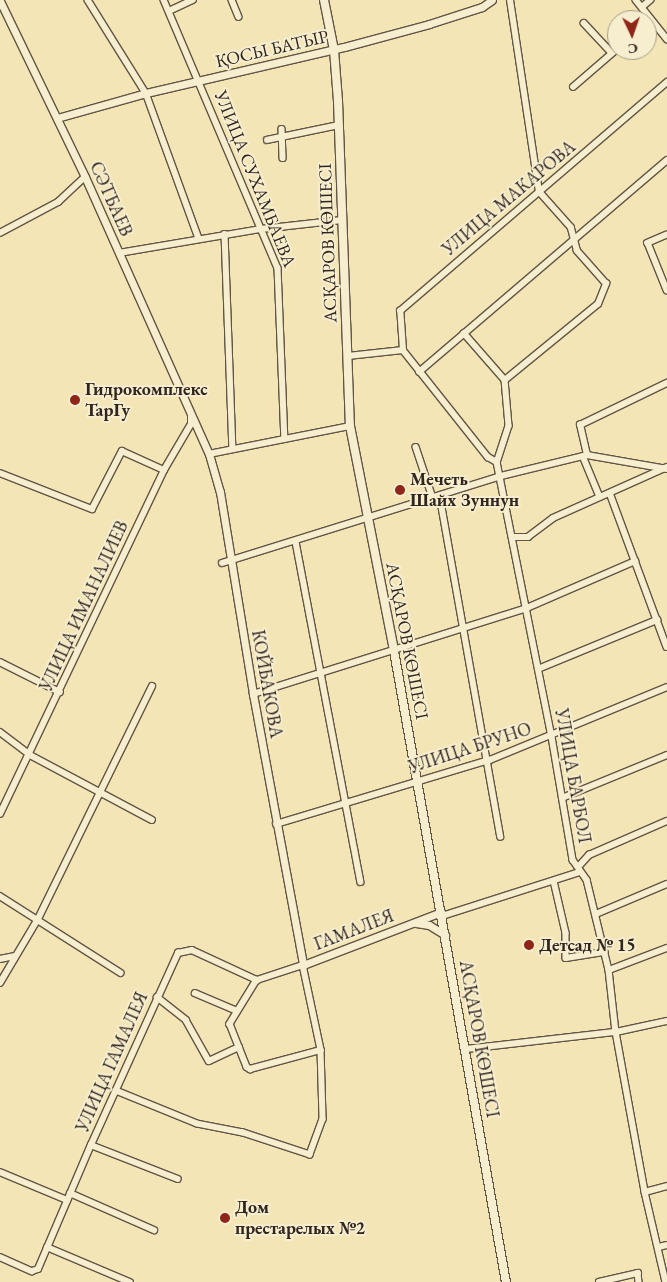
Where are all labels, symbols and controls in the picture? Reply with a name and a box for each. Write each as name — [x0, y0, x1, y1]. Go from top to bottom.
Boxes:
north arrow — [607, 10, 657, 60]
street label: ҚОСЫ БАТЫР — [213, 25, 331, 73]
text: С — [627, 40, 638, 58]
street label: УЛИЦА СУХАМБАЕВА — [210, 87, 300, 271]
street label: УЛИЦА МАКАРОВА — [438, 136, 580, 260]
street label: СӘТБАЕВ — [85, 158, 137, 240]
street label: АСҚАРОВ КӨШЕСІ — [314, 163, 342, 323]
place label: Гидрокомплекс ТарГу — [85, 379, 208, 422]
marker: Гидрокомплекс ТарГу — [69, 394, 81, 406]
place label: Мечеть Шайх Зуннун — [410, 469, 519, 512]
marker: Мечеть Шайх Зуннун — [394, 484, 406, 496]
street label: УЛИЦА ИМАНАЛИЕВ — [35, 517, 133, 695]
street label: АСҚАРОВ КӨШЕСІ — [381, 561, 433, 721]
street label: КОЙБАКОВА — [247, 628, 287, 740]
street label: УЛИЦА БАРБОЛ — [550, 707, 596, 845]
street label: УЛИЦА БРУНО — [406, 718, 534, 778]
street label: ГАМАЛЕЯ — [311, 905, 397, 955]
place label: Детсад № 15 — [539, 934, 636, 956]
marker: Детсад № 15 — [523, 939, 535, 951]
street label: АСҚАРОВ КӨШЕСІ — [455, 959, 503, 1119]
street label: УЛИЦА ГАМАЛЕЯ — [71, 988, 153, 1136]
place label: Дом престарелых №2 — [235, 1197, 365, 1240]
marker: Дом престарелых №2 — [219, 1212, 231, 1224]

